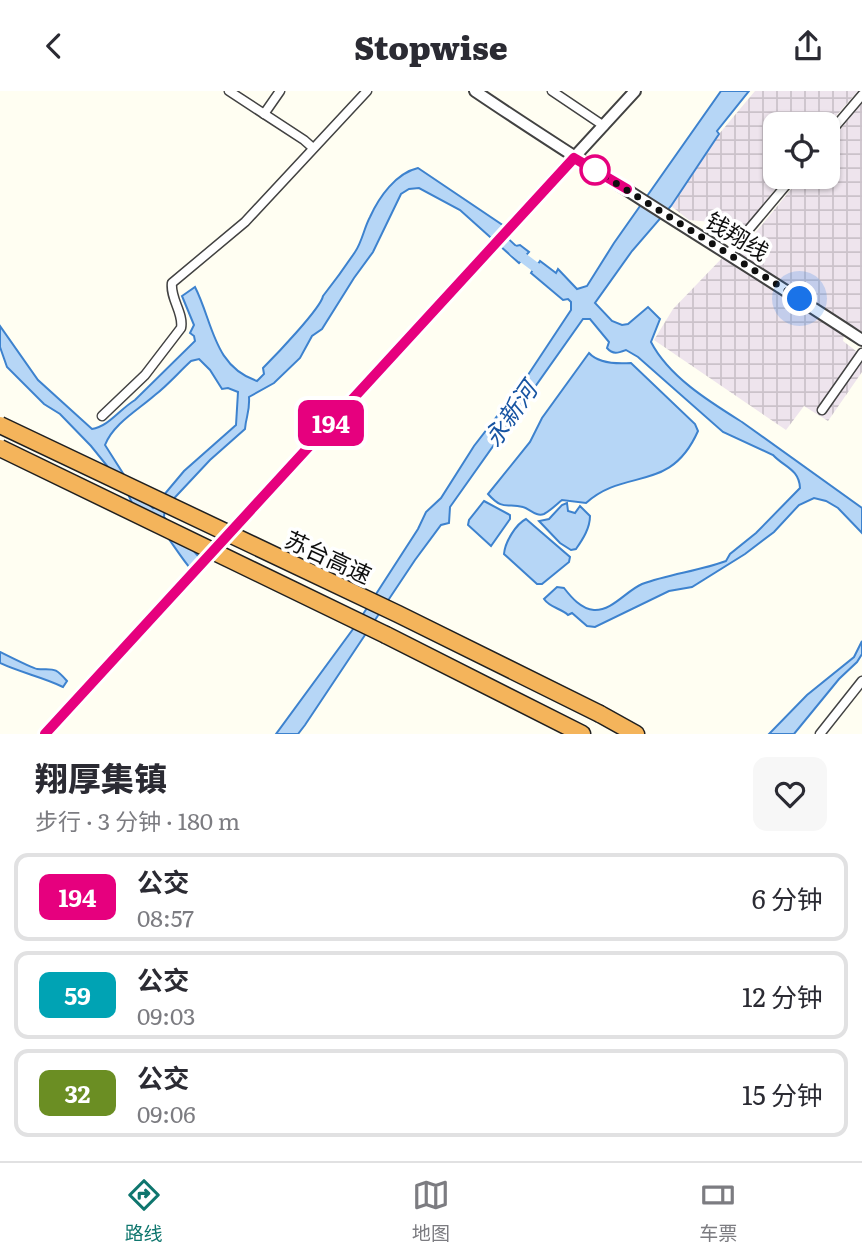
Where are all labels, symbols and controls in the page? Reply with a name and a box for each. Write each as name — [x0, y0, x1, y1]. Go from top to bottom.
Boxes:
text: Stopwise — [354, 22, 508, 70]
icon: back — [35, 27, 73, 65]
icon: share — [789, 27, 827, 65]
map controls — [763, 112, 840, 189]
button: locate — [763, 112, 840, 189]
unlabelled marker — [580, 155, 610, 185]
street label: 钱翔线 — [700, 202, 776, 268]
your location — [782, 281, 817, 316]
water label: 永新河 — [474, 370, 546, 453]
line badge: 194 — [291, 400, 371, 446]
text: 194 — [312, 405, 350, 440]
street label: 苏台高速 — [280, 521, 378, 591]
text: 翔厚集镇 — [35, 752, 167, 801]
button: heart — [753, 757, 827, 831]
text: 步行 · 3 分钟 · 180 m — [35, 803, 240, 837]
text: 公交 — [137, 861, 189, 900]
text: 6 分钟 — [752, 878, 823, 917]
text: 194 — [58, 879, 97, 914]
text: 08:57 — [137, 900, 194, 934]
text: 公交 — [137, 959, 189, 998]
text: 12 分钟 — [742, 976, 823, 1015]
text: 59 — [64, 977, 91, 1012]
text: 09:03 — [137, 998, 195, 1032]
text: 公交 — [137, 1057, 189, 1096]
text: 15 分钟 — [742, 1074, 823, 1113]
text: 32 — [65, 1075, 90, 1110]
text: 09:06 — [137, 1096, 196, 1130]
tab: 路线 — [125, 1176, 163, 1246]
tab: 地图 — [412, 1176, 450, 1246]
tab: 车票 — [699, 1176, 737, 1246]

